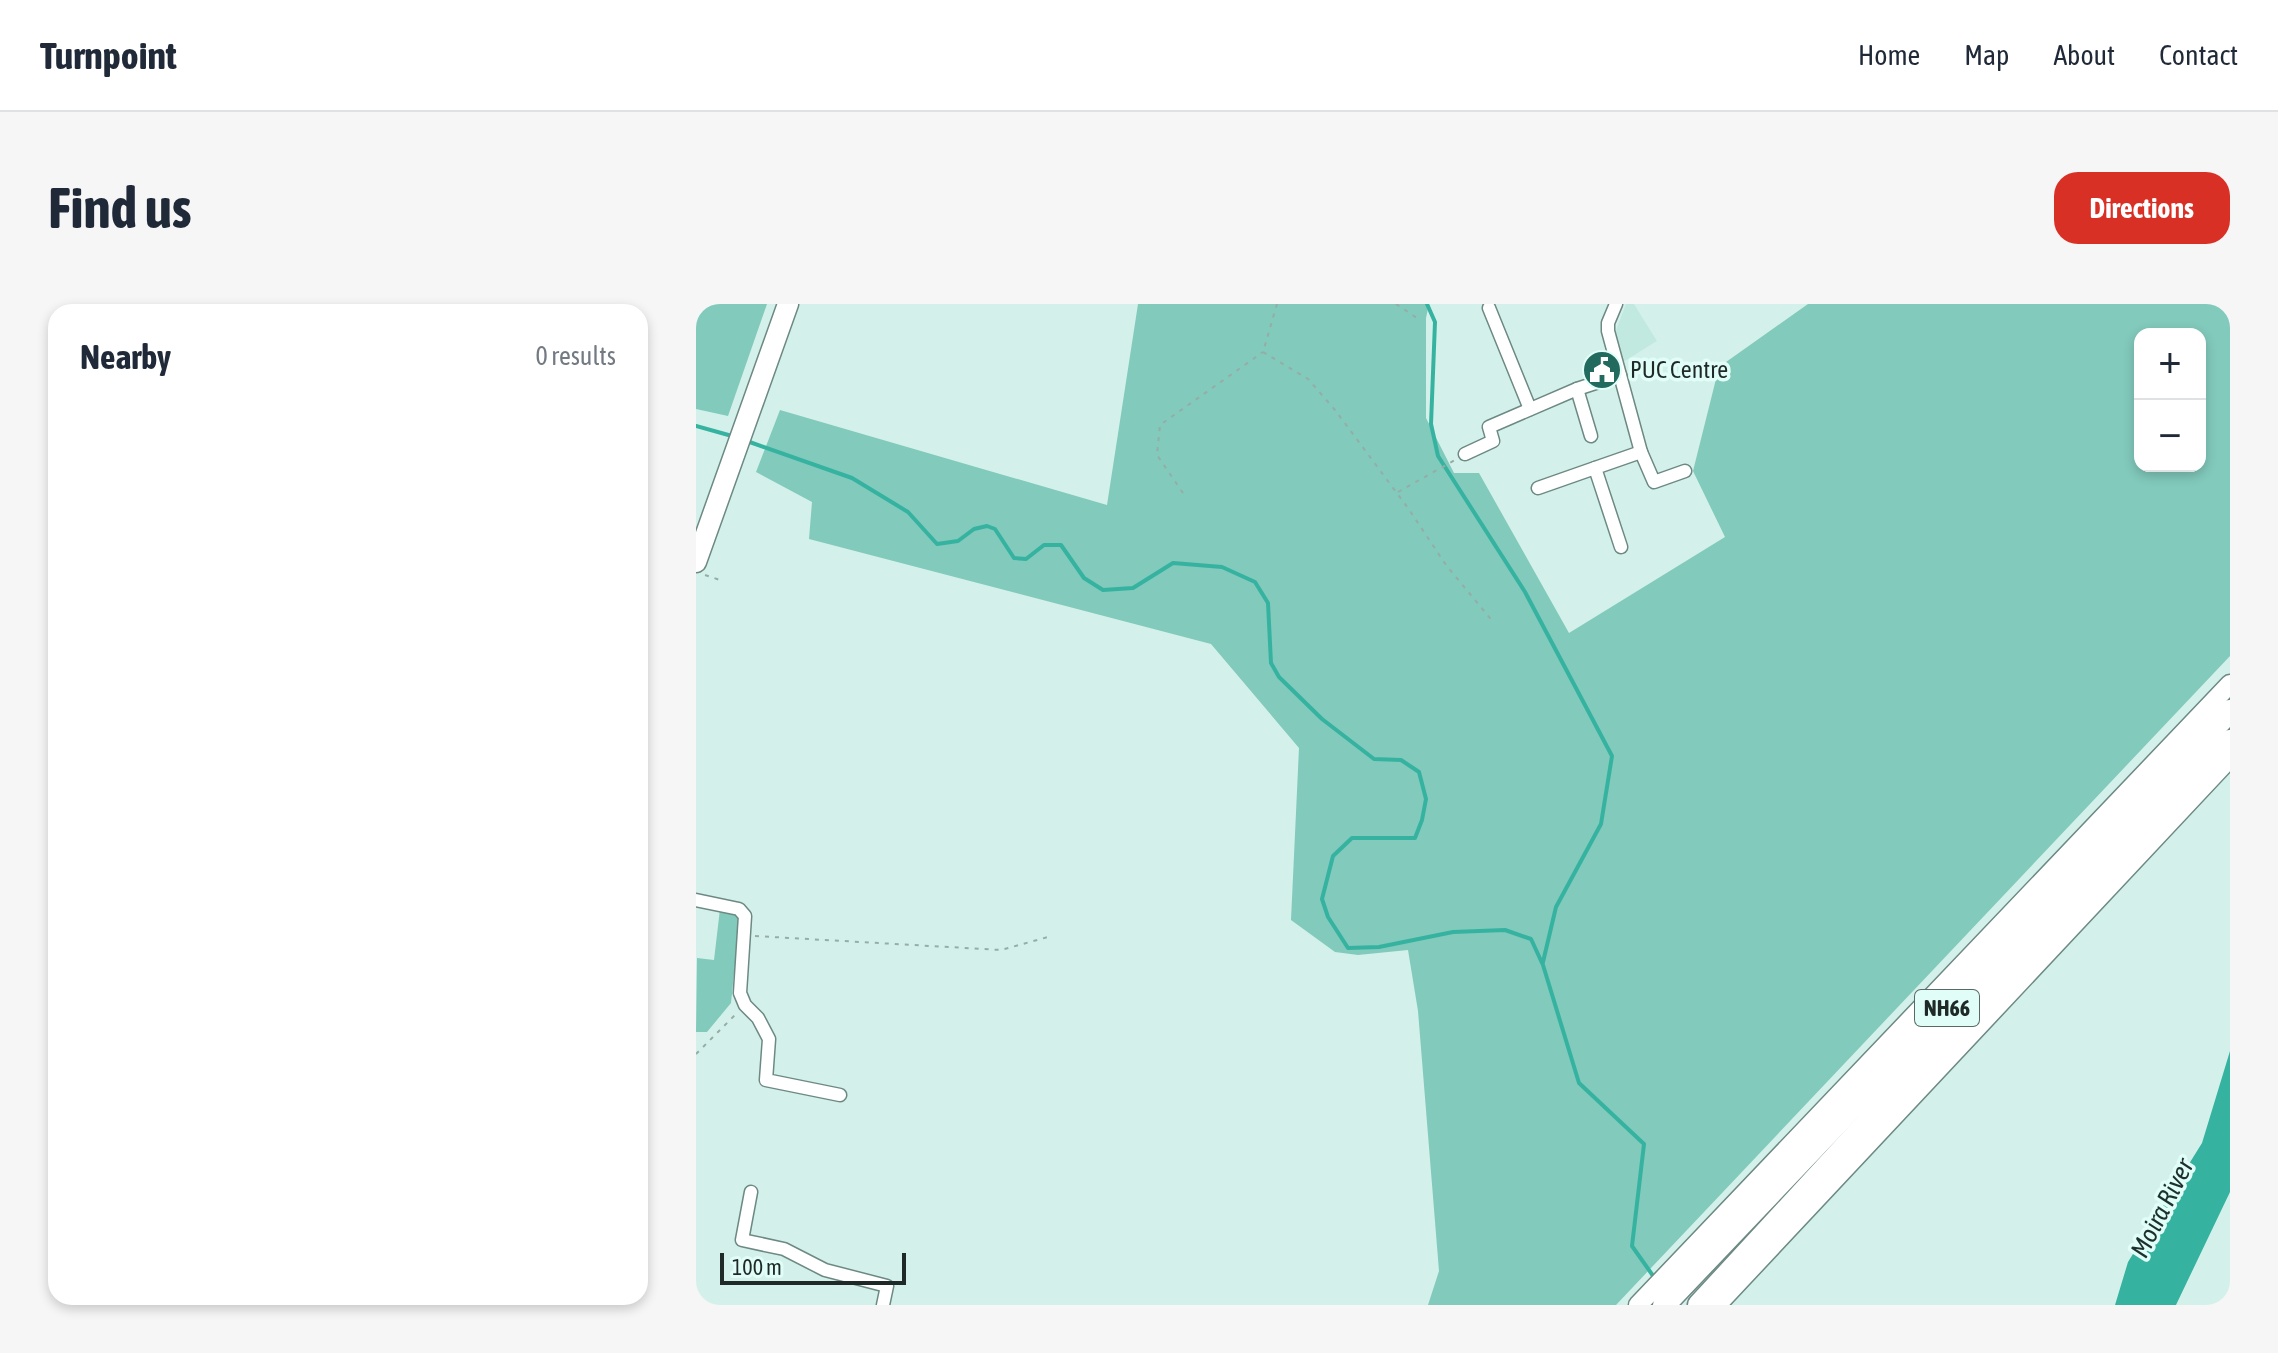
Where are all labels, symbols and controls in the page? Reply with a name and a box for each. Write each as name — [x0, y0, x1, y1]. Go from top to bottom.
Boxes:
text: Turnpoint — [40, 34, 177, 77]
text: Home — [1858, 39, 1920, 71]
text: Map — [1964, 39, 2009, 71]
text: About — [2053, 39, 2115, 71]
text: Contact — [2159, 39, 2238, 71]
button: Directions — [2054, 172, 2230, 244]
text: Find us — [48, 176, 192, 240]
map controls — [2134, 328, 2206, 472]
button: + — [2134, 328, 2206, 400]
text: Nearby — [80, 337, 171, 376]
text: 0 results — [535, 341, 616, 371]
public building icon: PUC Centre — [1581, 349, 1623, 391]
place label: PUC Centre — [1630, 356, 1728, 383]
button: − — [2134, 400, 2206, 472]
road number: NH66 — [1915, 990, 1979, 1026]
water label: Moira River — [2124, 1152, 2200, 1263]
scale bar — [720, 1249, 906, 1285]
text: 100 m — [732, 1254, 782, 1280]

